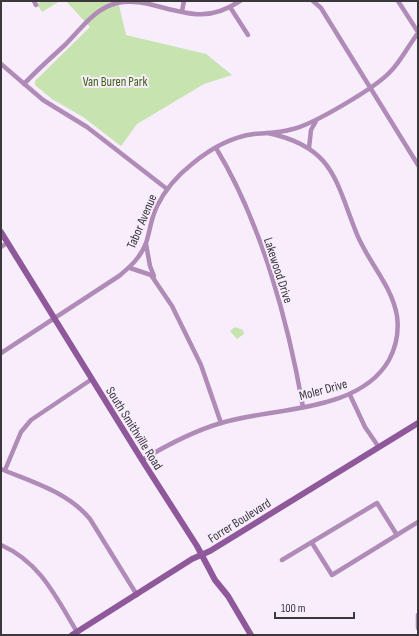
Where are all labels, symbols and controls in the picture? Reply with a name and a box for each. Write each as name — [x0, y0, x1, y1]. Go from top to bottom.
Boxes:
park label: Van Buren Park — [83, 74, 147, 90]
street label: Tabor Avenue — [123, 192, 161, 251]
street label: Lakewood Drive — [260, 236, 296, 305]
street label: Moler Drive — [297, 376, 349, 404]
street label: South Smithville Road — [102, 384, 166, 473]
street label: Forrer Boulevard — [205, 495, 274, 547]
scale bar — [275, 594, 354, 620]
text: 100 m — [281, 601, 306, 616]

